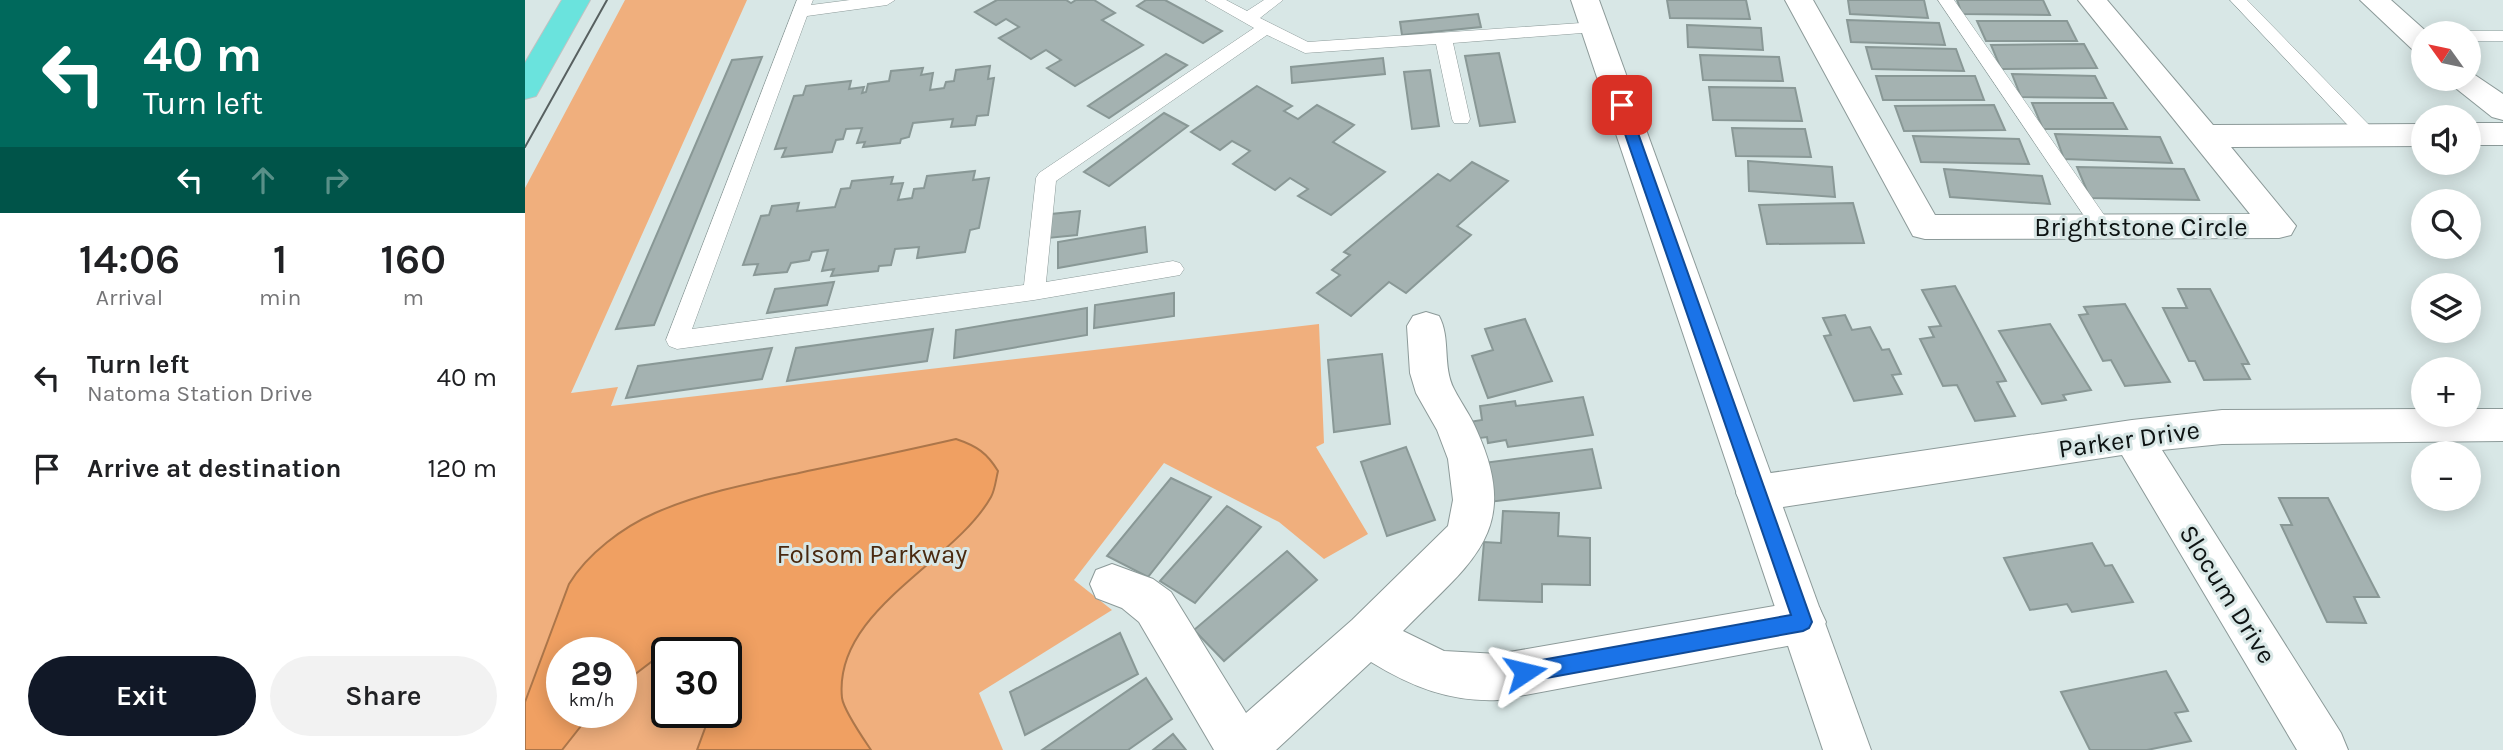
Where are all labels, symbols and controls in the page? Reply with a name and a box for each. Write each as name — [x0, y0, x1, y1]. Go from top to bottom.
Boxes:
north arrow — [2411, 21, 2481, 91]
map controls — [2411, 21, 2481, 511]
text: 40 m — [143, 26, 262, 83]
icon: left — [28, 28, 119, 119]
pin — [1592, 75, 1652, 135]
text: Turn left — [143, 85, 263, 122]
icon: arrive — [1603, 86, 1641, 124]
button: sound — [2411, 105, 2481, 175]
icon: left — [171, 161, 209, 199]
icon: ahead — [244, 161, 282, 199]
icon: right — [317, 161, 355, 199]
button: search — [2411, 189, 2481, 259]
street label: Brightstone Circle — [2034, 212, 2248, 243]
text: 14:06 — [79, 234, 180, 284]
text: 1 — [273, 234, 288, 284]
text: 160 — [380, 234, 446, 284]
button: layers — [2411, 273, 2481, 343]
text: Arrival — [96, 284, 163, 311]
text: min — [259, 284, 301, 311]
text: m — [402, 284, 424, 311]
text: Turn left — [87, 349, 189, 380]
button: + — [2411, 357, 2481, 427]
icon: left — [28, 359, 66, 397]
text: 40 m — [437, 362, 497, 393]
text: Natoma Station Drive — [87, 380, 313, 407]
street label: Parker Drive — [2056, 414, 2202, 465]
button: − — [2411, 441, 2481, 511]
icon: arrive — [28, 450, 66, 488]
text: Arrive at destination — [87, 453, 341, 484]
text: 120 m — [427, 453, 497, 484]
street label: Slocum Drive — [2173, 519, 2282, 669]
park label: Folsom Parkway — [777, 539, 967, 570]
position arrow — [1488, 635, 1562, 709]
speed limit sign: 30 — [651, 637, 742, 728]
text: 29 — [570, 653, 613, 694]
button: Exit — [28, 656, 256, 736]
button: Share — [270, 656, 497, 736]
text: km/h — [569, 689, 614, 711]

